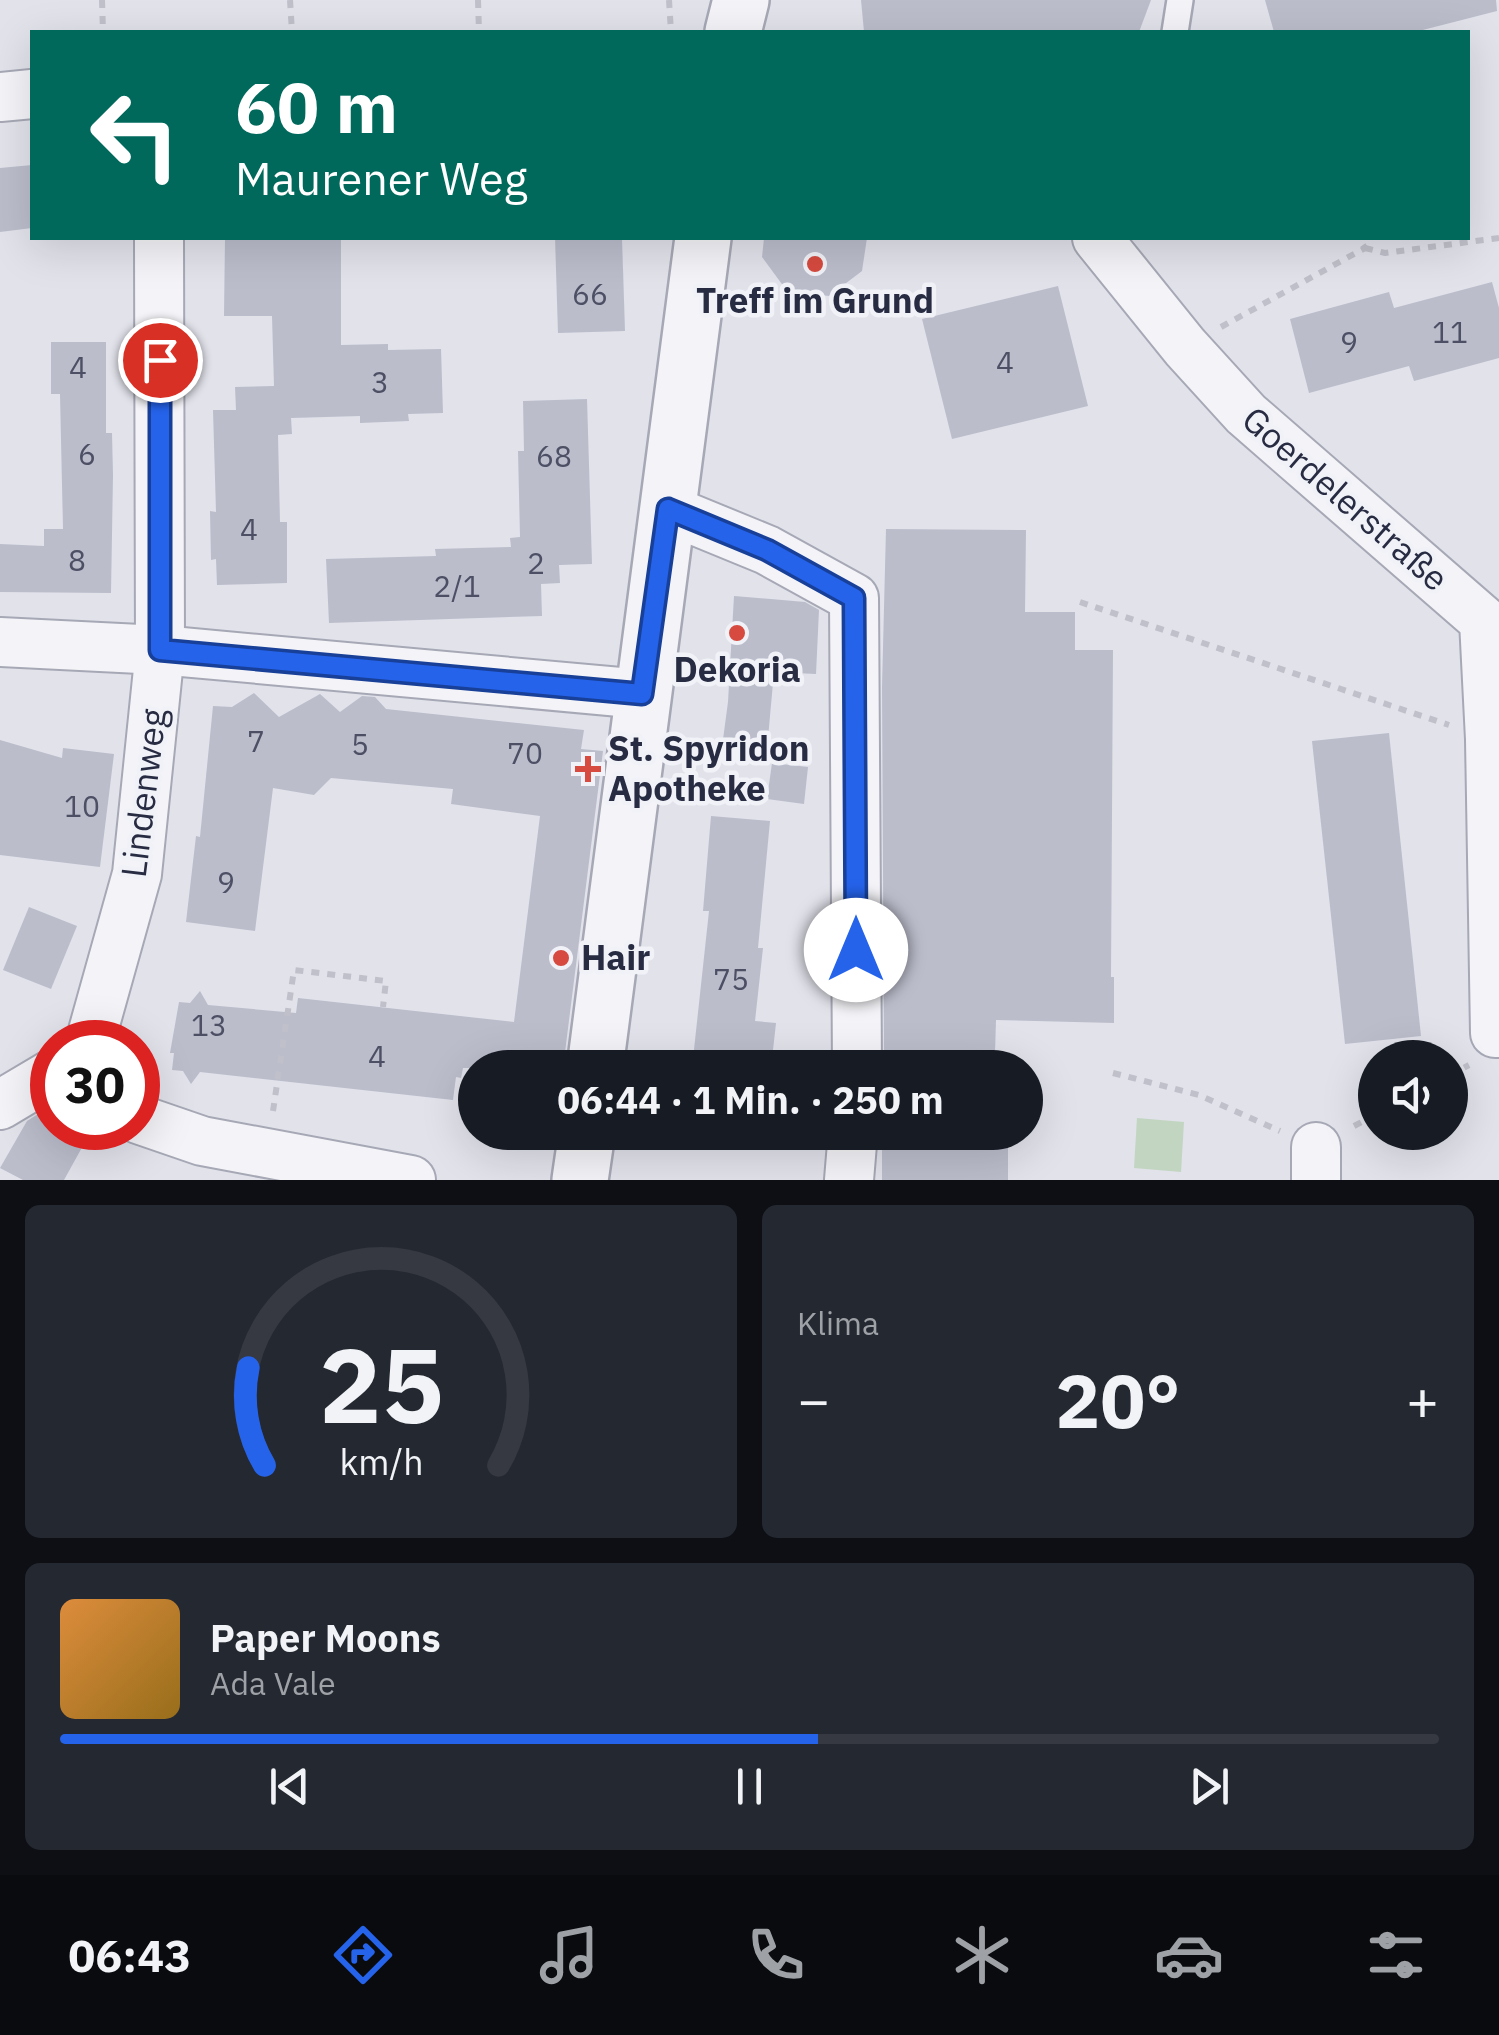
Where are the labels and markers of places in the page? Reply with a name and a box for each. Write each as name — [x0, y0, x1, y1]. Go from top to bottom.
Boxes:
marker: Treff im Grund — [804, 253, 826, 275]
place label: Treff im Grund — [696, 277, 934, 323]
pin — [118, 318, 203, 403]
marker: Dekoria — [726, 622, 748, 644]
place label: Dekoria — [673, 646, 801, 692]
place label: St. Spyridon Apotheke — [608, 725, 810, 811]
marker: St. Spyridon Apotheke — [577, 758, 599, 780]
place label: Hair — [581, 934, 650, 980]
marker: Hair — [550, 947, 572, 969]

